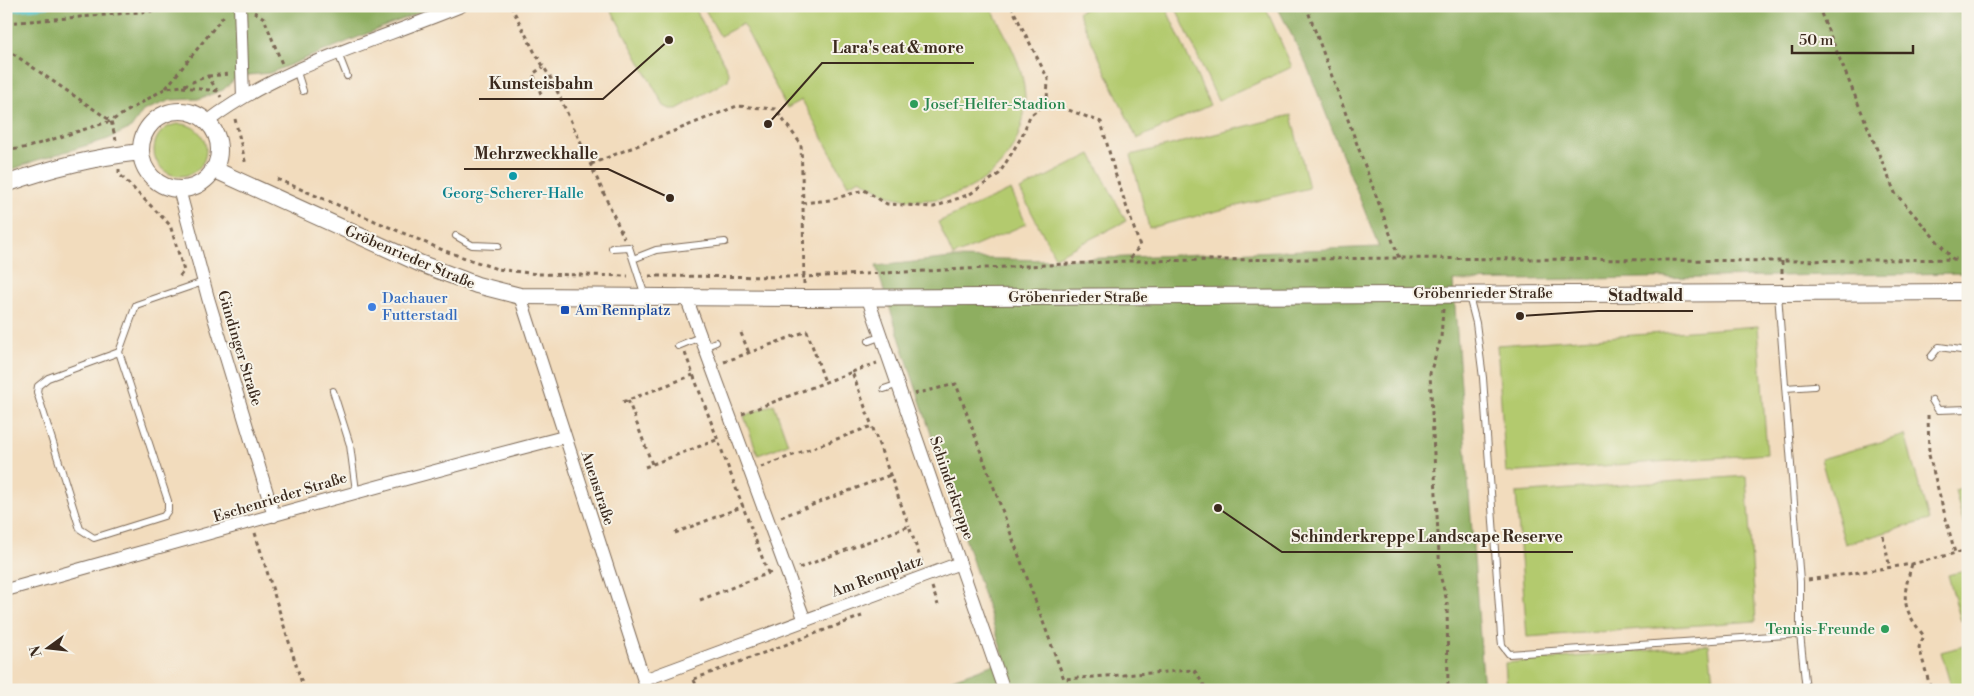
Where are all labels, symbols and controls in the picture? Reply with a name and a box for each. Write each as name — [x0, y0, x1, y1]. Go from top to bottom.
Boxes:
scale bar — [1792, 22, 1913, 54]
text: 50 m — [1799, 31, 1833, 50]
callout: Lara's eat & more — [822, 32, 974, 63]
text: Lara's eat & more — [832, 38, 964, 58]
callout: Kunsteisbahn — [479, 68, 603, 99]
text: Kunsteisbahn — [489, 74, 593, 94]
place label: Josef-Helfer-Stadion — [923, 95, 1066, 114]
marker: Josef-Helfer-Stadion — [908, 98, 920, 110]
callout: Mehrzweckhalle — [464, 138, 608, 169]
text: Mehrzweckhalle — [474, 144, 599, 164]
marker: Georg-Scherer-Halle — [507, 170, 519, 182]
place label: Georg-Scherer-Halle — [442, 184, 584, 203]
street label: Gröbenrieder Straße — [342, 221, 478, 294]
callout: Stadtwald — [1598, 280, 1693, 311]
street label: Gröbenrieder Straße — [1413, 284, 1553, 303]
text: Stadtwald — [1609, 286, 1683, 306]
street label: Gündinger Straße — [213, 288, 266, 408]
street label: Gröbenrieder Straße — [1008, 288, 1148, 307]
place label: Dachauer Futterstadl — [382, 289, 458, 325]
marker: Dachauer Futterstadl — [366, 301, 378, 313]
place label: Am Rennplatz — [574, 301, 670, 320]
marker: Am Rennplatz — [559, 304, 571, 316]
street label: Schinderkreppe — [925, 434, 978, 542]
street label: Auenstraße — [576, 448, 618, 528]
street label: Eschenrieder Straße — [211, 468, 349, 527]
callout: Schinderkreppe Landscape Reserve — [1282, 521, 1573, 552]
text: Schinderkreppe Landscape Reserve — [1291, 527, 1563, 547]
street label: Am Rennplatz — [828, 551, 925, 602]
place label: Tennis-Freunde — [1766, 620, 1875, 639]
marker: Tennis-Freunde — [1879, 623, 1891, 635]
north arrow — [22, 624, 72, 674]
text: N — [26, 643, 47, 659]

